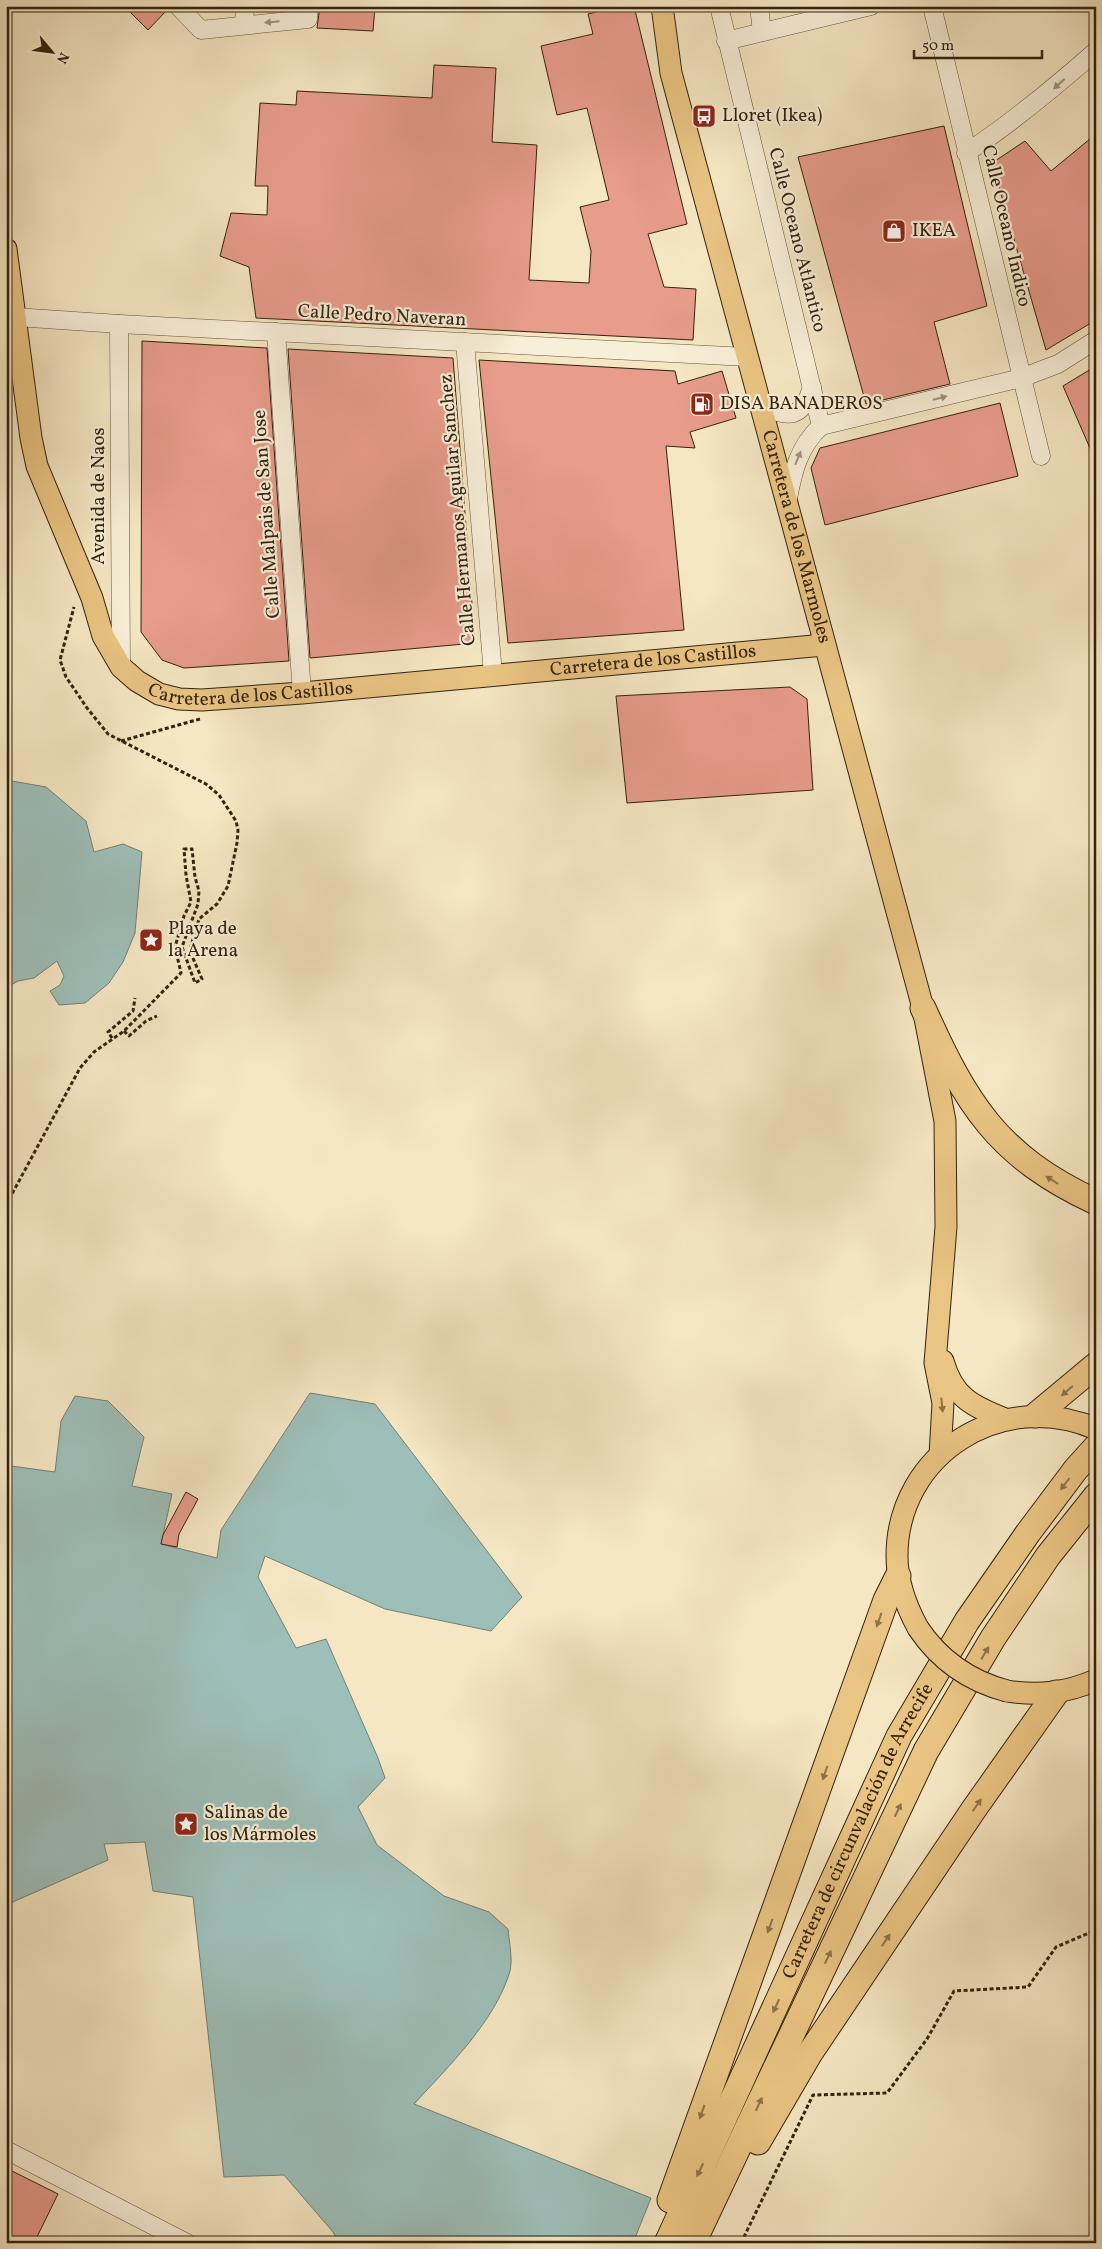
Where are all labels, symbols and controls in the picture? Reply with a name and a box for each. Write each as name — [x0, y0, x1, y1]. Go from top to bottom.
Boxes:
one-way arrow — [264, 18, 280, 26]
north arrow — [28, 28, 78, 78]
scale bar — [914, 28, 1042, 60]
text: 50 m — [922, 36, 954, 57]
text: N — [51, 49, 73, 67]
one-way arrow — [1054, 78, 1066, 90]
bus stop icon: Lloret (Ikea) — [691, 103, 717, 129]
place label: Lloret (Ikea) — [722, 103, 822, 129]
street label: Calle Oceano Indico — [975, 143, 1037, 309]
street label: Calle Oceano Atlantico — [761, 145, 833, 335]
shop icon: IKEA — [881, 218, 907, 244]
place label: IKEA — [912, 218, 956, 244]
street label: Calle Pedro Naveran — [297, 299, 467, 333]
street label: Calle Hermanos Aguilar Sanchez — [433, 373, 483, 647]
fuel station icon: DISA BANADEROS — [689, 391, 715, 417]
place label: DISA BANADEROS — [720, 391, 883, 417]
one-way arrow — [933, 394, 948, 402]
street label: Calle Malpais de San Jose — [247, 409, 287, 619]
street label: Avenida de Naos — [86, 427, 112, 565]
street label: Carretera de los Marmoles — [755, 427, 837, 646]
one-way arrow — [794, 450, 802, 465]
street label: Carretera de los Castillos — [549, 638, 757, 683]
street label: Carretera de los Castillos — [142, 675, 354, 713]
place label: Playa de la Arena — [168, 916, 238, 964]
place icon: Playa de la Arena — [138, 927, 164, 953]
one-way arrow — [1046, 1175, 1059, 1184]
one-way arrow — [1061, 1385, 1073, 1397]
one-way arrow — [938, 1397, 946, 1413]
one-way arrow — [1060, 1477, 1070, 1491]
one-way arrow — [875, 1613, 883, 1628]
one-way arrow — [980, 1646, 989, 1659]
street label: Carretera de circunvalación de Arrecife — [776, 1679, 940, 1983]
one-way arrow — [820, 1766, 828, 1781]
one-way arrow — [972, 1798, 982, 1812]
place label: Salinas de los Mármoles — [204, 1800, 316, 1848]
one-way arrow — [894, 1803, 902, 1817]
place icon: Salinas de los Mármoles — [173, 1811, 199, 1837]
one-way arrow — [766, 1919, 773, 1934]
one-way arrow — [881, 1933, 891, 1946]
one-way arrow — [825, 1950, 833, 1964]
one-way arrow — [771, 1999, 779, 2013]
one-way arrow — [755, 2097, 763, 2111]
one-way arrow — [698, 2105, 706, 2120]
one-way arrow — [696, 2163, 704, 2177]

